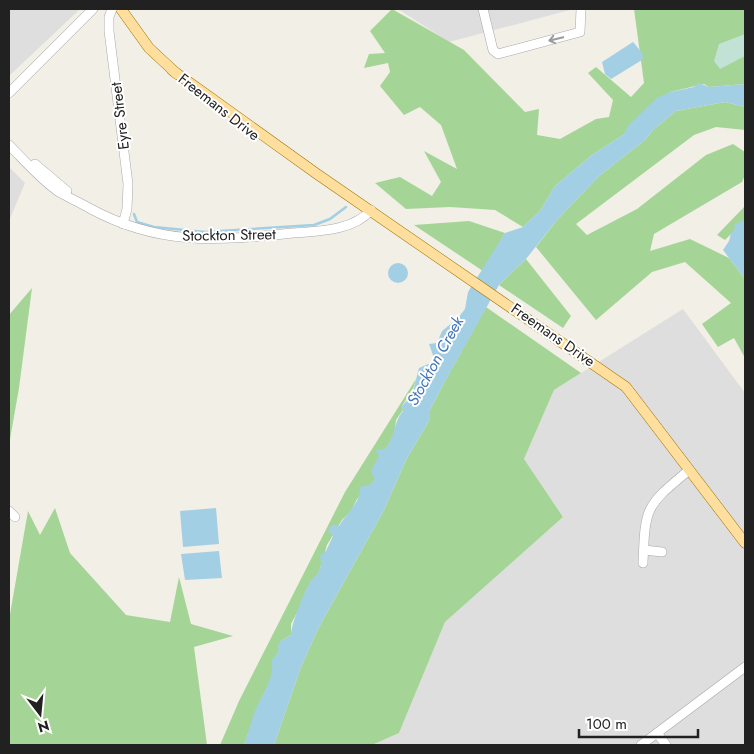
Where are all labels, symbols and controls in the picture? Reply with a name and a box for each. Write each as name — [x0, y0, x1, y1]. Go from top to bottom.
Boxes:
one-way arrow — [548, 35, 564, 44]
street label: Freemans Drive — [174, 68, 265, 146]
street label: Eyre Street — [105, 81, 135, 151]
street label: Stockton Street — [182, 223, 276, 247]
street label: Freemans Drive — [506, 298, 600, 372]
water label: Stockton Creek — [401, 311, 470, 410]
north arrow — [15, 689, 65, 739]
scale bar — [579, 706, 698, 738]
text: 100 m — [586, 713, 627, 735]
text: N — [35, 715, 52, 738]

